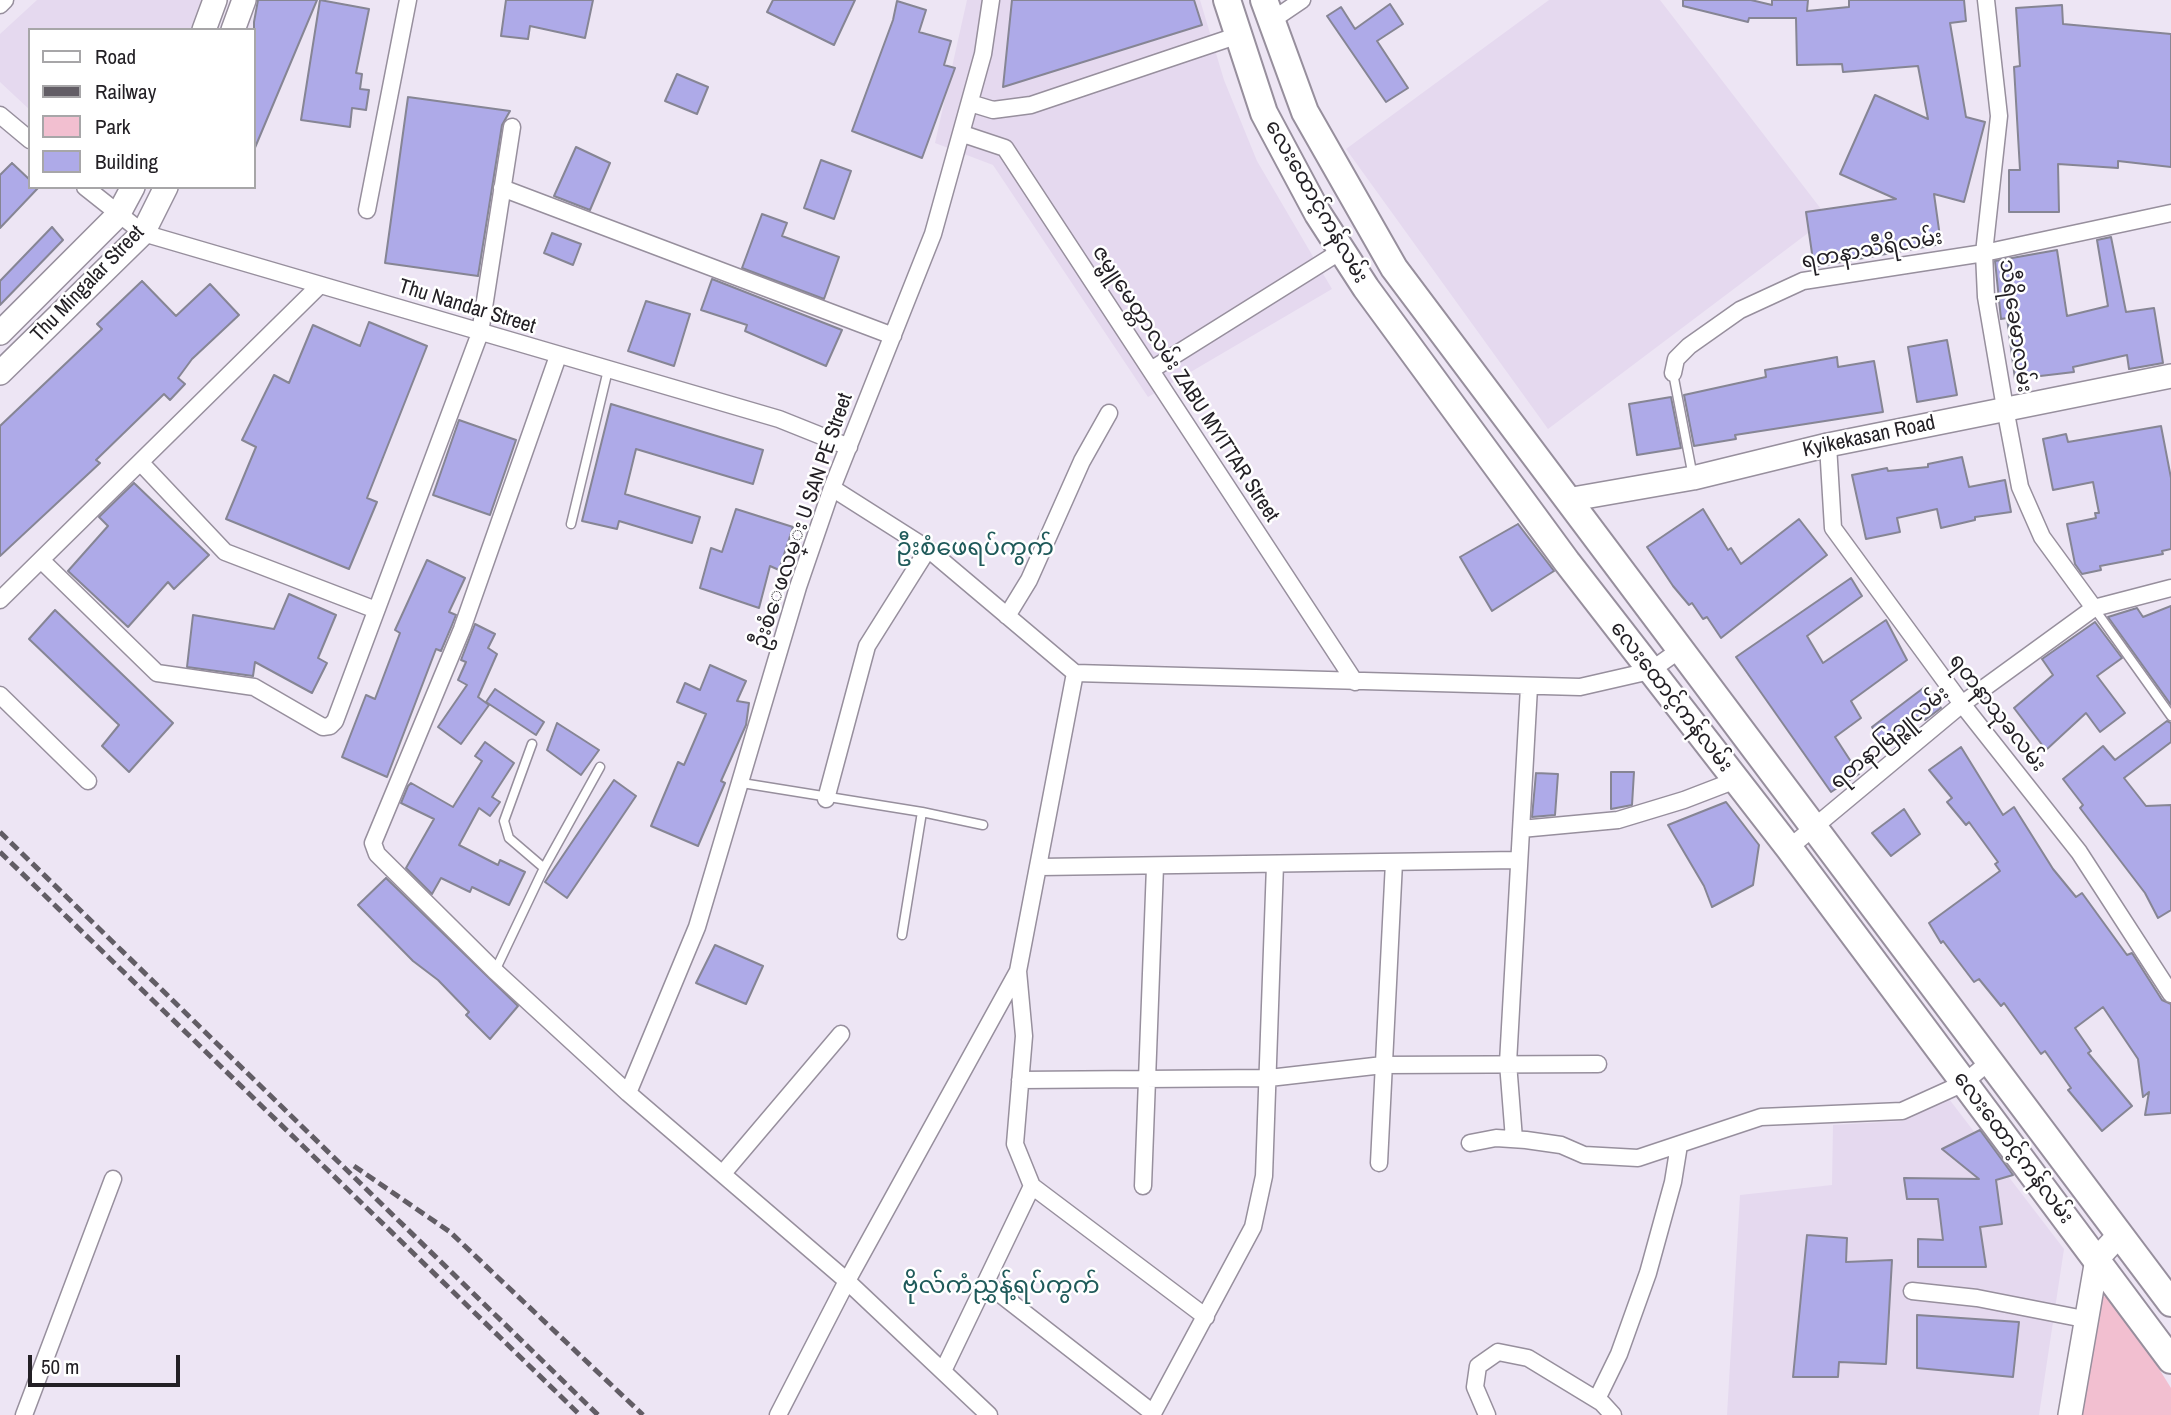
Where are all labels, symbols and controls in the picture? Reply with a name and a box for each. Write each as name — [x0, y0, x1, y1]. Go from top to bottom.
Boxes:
legend — [28, 28, 256, 189]
text: Road — [95, 42, 136, 71]
text: Railway — [95, 77, 156, 106]
text: Park — [95, 112, 130, 141]
street label: လေးထောင့်ကန်လမ်း — [1259, 116, 1373, 288]
text: Building — [95, 147, 158, 176]
street label: Thu Mingalar Street — [26, 221, 150, 347]
street label: ရတနာသီရိလမ်း — [1799, 225, 1945, 275]
street label: ဇမ္ဗူမေတ္တာလမ်း ZABU MYITTAR Street — [1086, 241, 1284, 527]
street label: သီရိခေမာလမ်း — [1993, 258, 2037, 394]
street label: Thu Nandar Street — [396, 274, 538, 340]
street label: ဦးစံေဖလမ္း U SAN PE Street — [747, 390, 859, 652]
street label: Kyikekasan Road — [1800, 411, 1938, 463]
district label: ဦးစံဖေရပ်ကွက် — [896, 535, 1054, 563]
street label: လေးထောင့်ကန်လမ်း — [1604, 617, 1738, 777]
street label: ရတနာသုခလမ်း — [1943, 649, 2051, 777]
street label: ရတနာမြဉ္ဇူလမ်း — [1825, 681, 1955, 795]
street label: လေးထောင့်ကန်လမ်း — [1947, 1067, 2079, 1229]
district label: ဗိုလ်ကံညွှန့်ရပ်ကွက် — [902, 1273, 1100, 1301]
scale bar — [32, 1342, 184, 1386]
text: 50 m — [41, 1352, 79, 1381]

